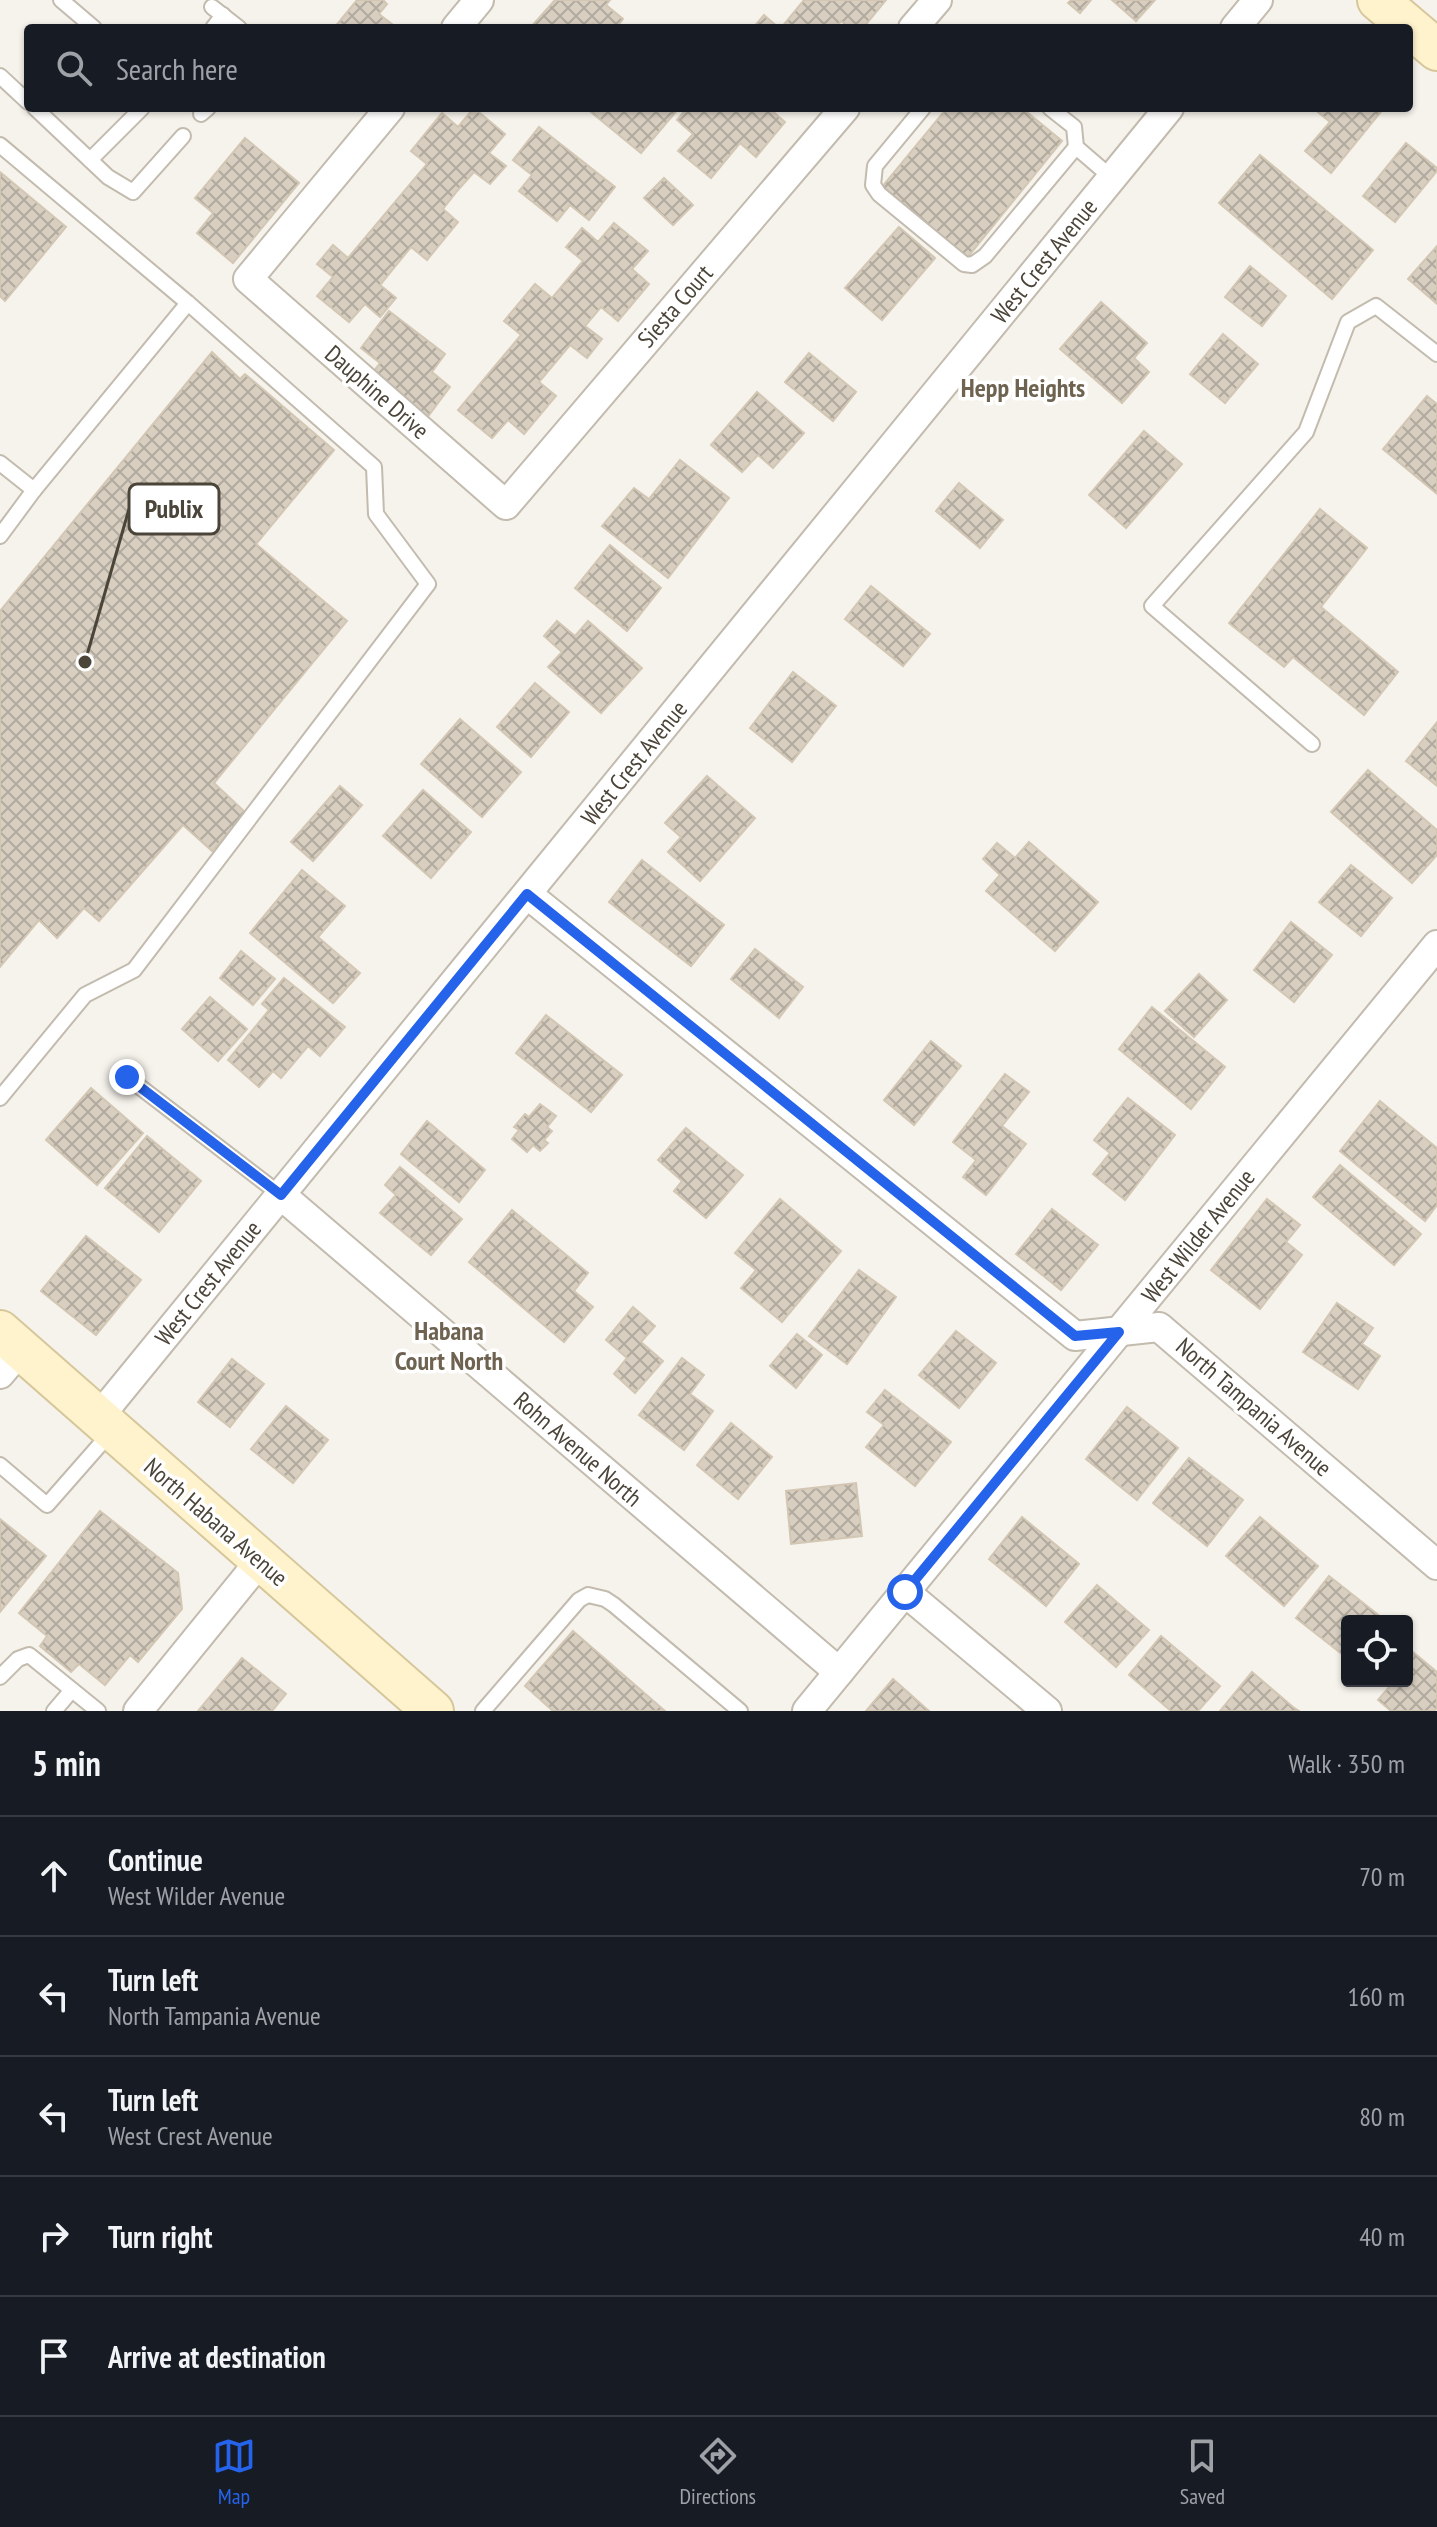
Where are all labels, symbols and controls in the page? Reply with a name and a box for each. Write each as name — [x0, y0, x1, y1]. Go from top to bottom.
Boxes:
search box — [24, 24, 1413, 112]
icon: search — [52, 46, 96, 90]
text: Search here — [116, 49, 238, 88]
street label: West Crest Avenue — [984, 192, 1104, 330]
street label: Siesta Court — [631, 258, 720, 354]
street label: Dauphine Drive — [319, 338, 435, 446]
district label: Hepp Heights — [961, 371, 1085, 404]
callout: Publix — [129, 484, 219, 534]
text: Publix — [145, 492, 204, 525]
street label: West Crest Avenue — [574, 694, 694, 832]
route end — [109, 1059, 145, 1095]
street label: West Wilder Avenue — [1134, 1163, 1262, 1309]
street label: West Crest Avenue — [148, 1214, 268, 1352]
district label: Habana Court North — [395, 1314, 503, 1377]
street label: North Tampania Avenue — [1170, 1331, 1338, 1483]
street label: Rohn Avenue North — [508, 1385, 648, 1513]
street label: North Habana Avenue — [138, 1451, 294, 1593]
route start — [887, 1574, 923, 1610]
map controls — [1341, 1615, 1413, 1687]
button: locate — [1341, 1615, 1413, 1687]
text: 5 min — [32, 1741, 101, 1785]
text: Walk · 350 m — [1288, 1747, 1405, 1780]
text: Continue — [108, 1840, 203, 1879]
icon: ahead — [32, 1854, 76, 1898]
text: 70 m — [1359, 1860, 1405, 1893]
text: West Wilder Avenue — [108, 1879, 285, 1912]
text: Turn left — [108, 1960, 198, 1999]
icon: left — [32, 1974, 76, 2018]
text: 160 m — [1347, 1980, 1405, 2013]
text: North Tampania Avenue — [108, 1999, 321, 2032]
text: Turn left — [108, 2080, 198, 2119]
icon: left — [32, 2094, 76, 2138]
text: 80 m — [1359, 2100, 1405, 2133]
text: West Crest Avenue — [108, 2119, 273, 2152]
icon: right — [32, 2214, 76, 2258]
text: Turn right — [108, 2217, 212, 2256]
text: 40 m — [1359, 2220, 1405, 2253]
icon: arrive — [32, 2334, 76, 2378]
text: Arrive at destination — [108, 2337, 326, 2376]
tab: Map — [212, 2434, 256, 2510]
tab: Directions — [680, 2434, 756, 2510]
tab: Saved — [1180, 2434, 1225, 2510]

